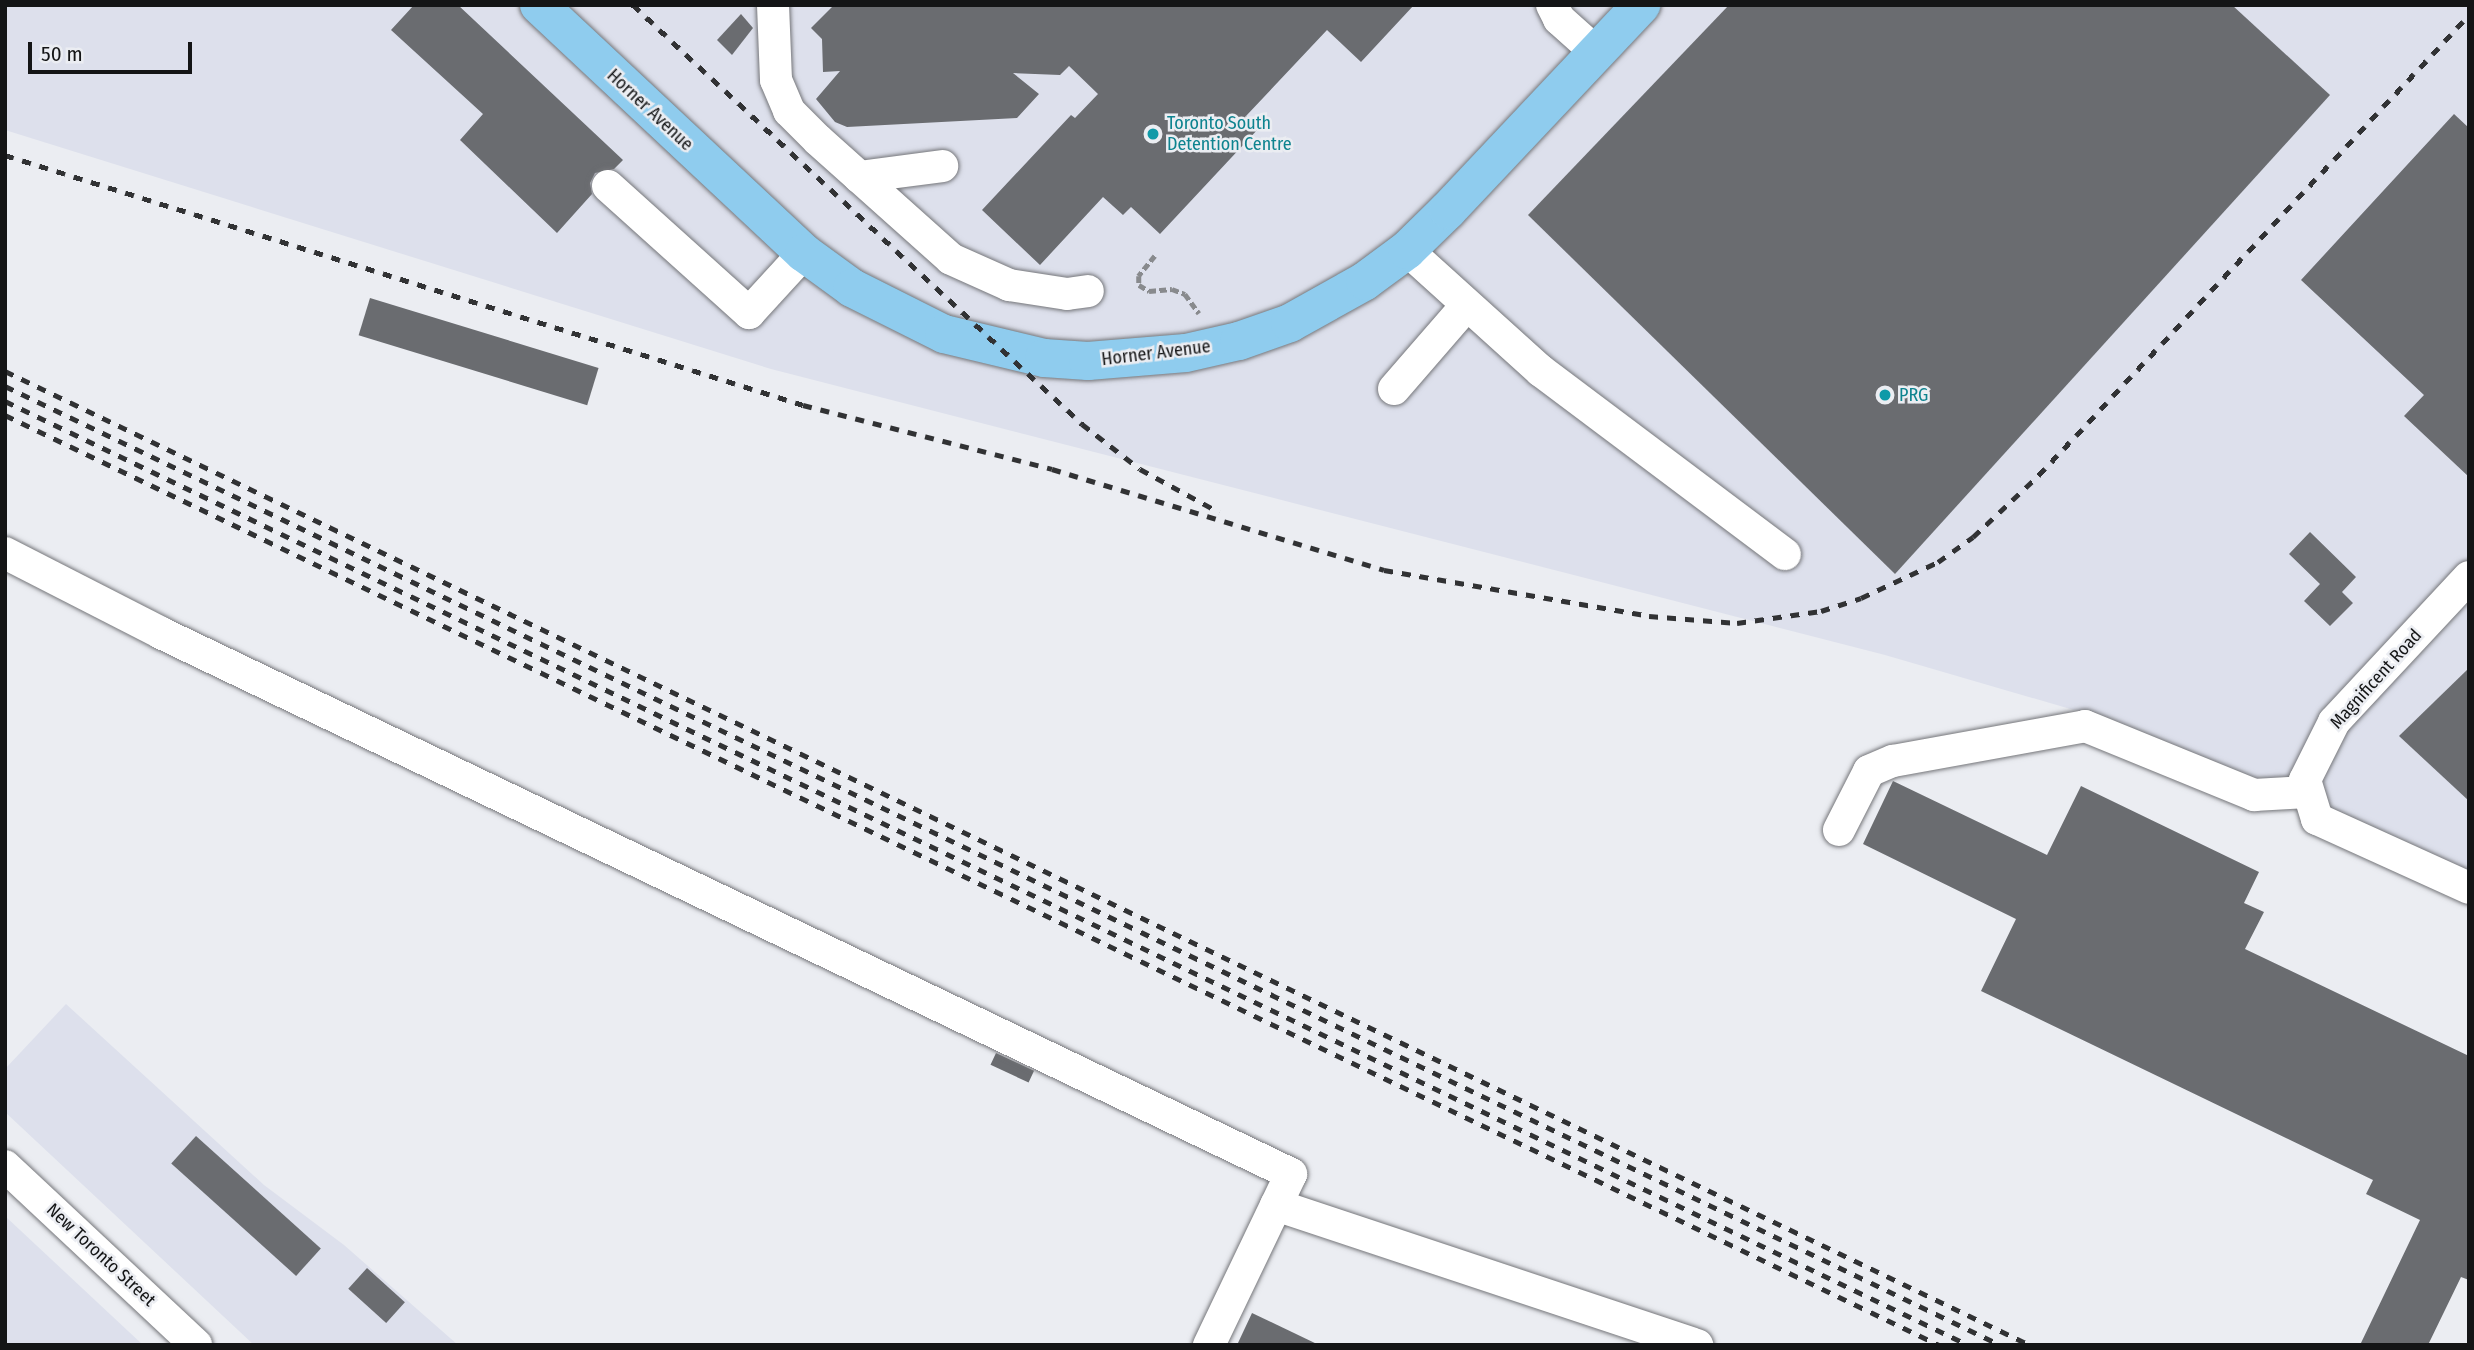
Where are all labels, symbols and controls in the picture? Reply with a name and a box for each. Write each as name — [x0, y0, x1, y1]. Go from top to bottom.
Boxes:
scale bar — [32, 28, 196, 72]
text: 50 m — [41, 41, 83, 67]
street label: Horner Avenue — [603, 65, 697, 155]
place label: Toronto South Detention Centre — [1167, 113, 1292, 156]
marker: Toronto South Detention Centre — [1145, 126, 1161, 142]
street label: Horner Avenue — [1100, 336, 1212, 370]
place label: PRG — [1899, 384, 1928, 406]
marker: PRG — [1877, 387, 1893, 403]
street label: Magnificent Road — [2326, 625, 2426, 733]
street label: New Toronto Street — [42, 1199, 160, 1311]

